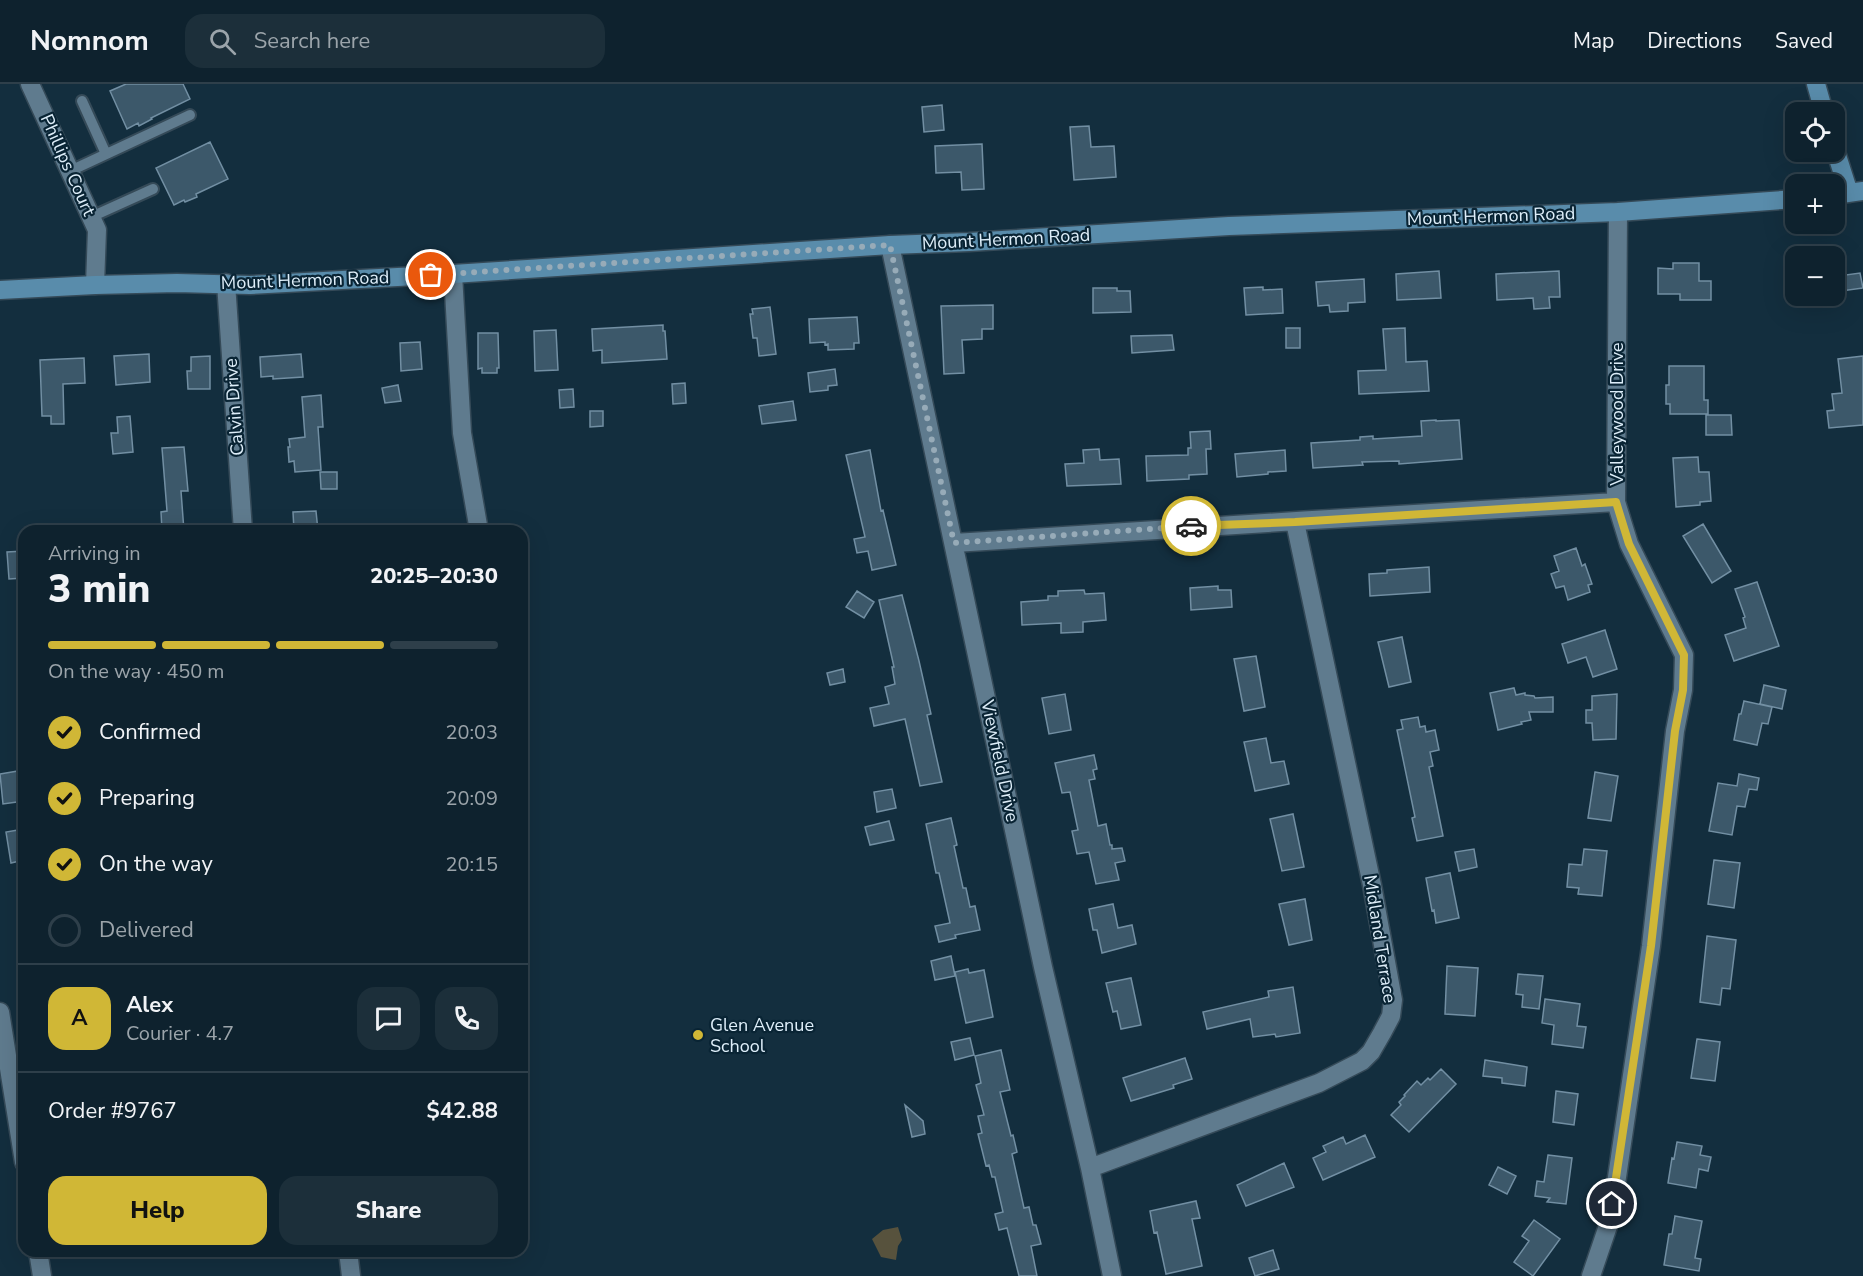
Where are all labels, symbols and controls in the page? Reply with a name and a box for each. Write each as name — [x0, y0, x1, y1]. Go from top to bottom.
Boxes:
search box — [185, 14, 605, 68]
text: Nomnom — [30, 22, 149, 60]
icon: search — [206, 25, 239, 58]
text: Search here — [254, 26, 370, 56]
text: Map — [1573, 27, 1614, 55]
text: Directions — [1647, 27, 1742, 55]
text: Saved — [1775, 27, 1833, 55]
map controls — [1785, 102, 1845, 306]
button: locate — [1785, 102, 1845, 162]
street label: Phillips Court — [35, 110, 101, 220]
button: + — [1785, 174, 1845, 234]
street label: Mount Hermon Road — [1406, 201, 1576, 231]
street label: Mount Hermon Road — [921, 223, 1091, 255]
button: − — [1785, 246, 1845, 306]
pin — [405, 249, 456, 300]
icon: bag — [414, 258, 447, 291]
street label: Mount Hermon Road — [220, 265, 390, 295]
street label: Valleywood Drive — [1605, 342, 1629, 487]
street label: Calvin Drive — [219, 358, 249, 456]
courier — [1161, 496, 1221, 556]
icon: car — [1175, 510, 1208, 543]
text: Arriving in — [48, 540, 141, 567]
text: 20:25–20:30 — [370, 561, 498, 591]
text: 3 min — [48, 563, 151, 616]
text: On the way · 450 m — [48, 658, 224, 685]
street label: Viewfield Drive — [975, 697, 1025, 824]
icon: check — [48, 716, 81, 749]
text: Confirmed — [99, 717, 201, 747]
text: 20:03 — [445, 719, 498, 746]
icon: check — [48, 782, 81, 815]
text: Preparing — [99, 783, 195, 813]
text: 20:09 — [445, 785, 498, 812]
icon: check — [48, 848, 81, 881]
text: On the way — [99, 849, 213, 879]
text: 20:15 — [445, 851, 498, 878]
street label: Midland Terrace — [1358, 873, 1402, 1005]
text: Delivered — [99, 915, 194, 945]
button: chat — [357, 987, 420, 1050]
button: phone — [435, 987, 498, 1050]
text: Alex — [126, 990, 173, 1020]
text: A — [71, 1003, 88, 1033]
place label: Glen Avenue School — [710, 1013, 814, 1058]
text: Courier · 4.7 — [126, 1020, 234, 1047]
marker: Glen Avenue School — [691, 1028, 705, 1042]
text: Order #9767 — [48, 1096, 177, 1126]
text: $42.88 — [427, 1096, 498, 1126]
button: Help — [48, 1176, 267, 1245]
button: Share — [279, 1176, 498, 1245]
pin — [1586, 1178, 1637, 1229]
icon: home — [1595, 1187, 1628, 1220]

